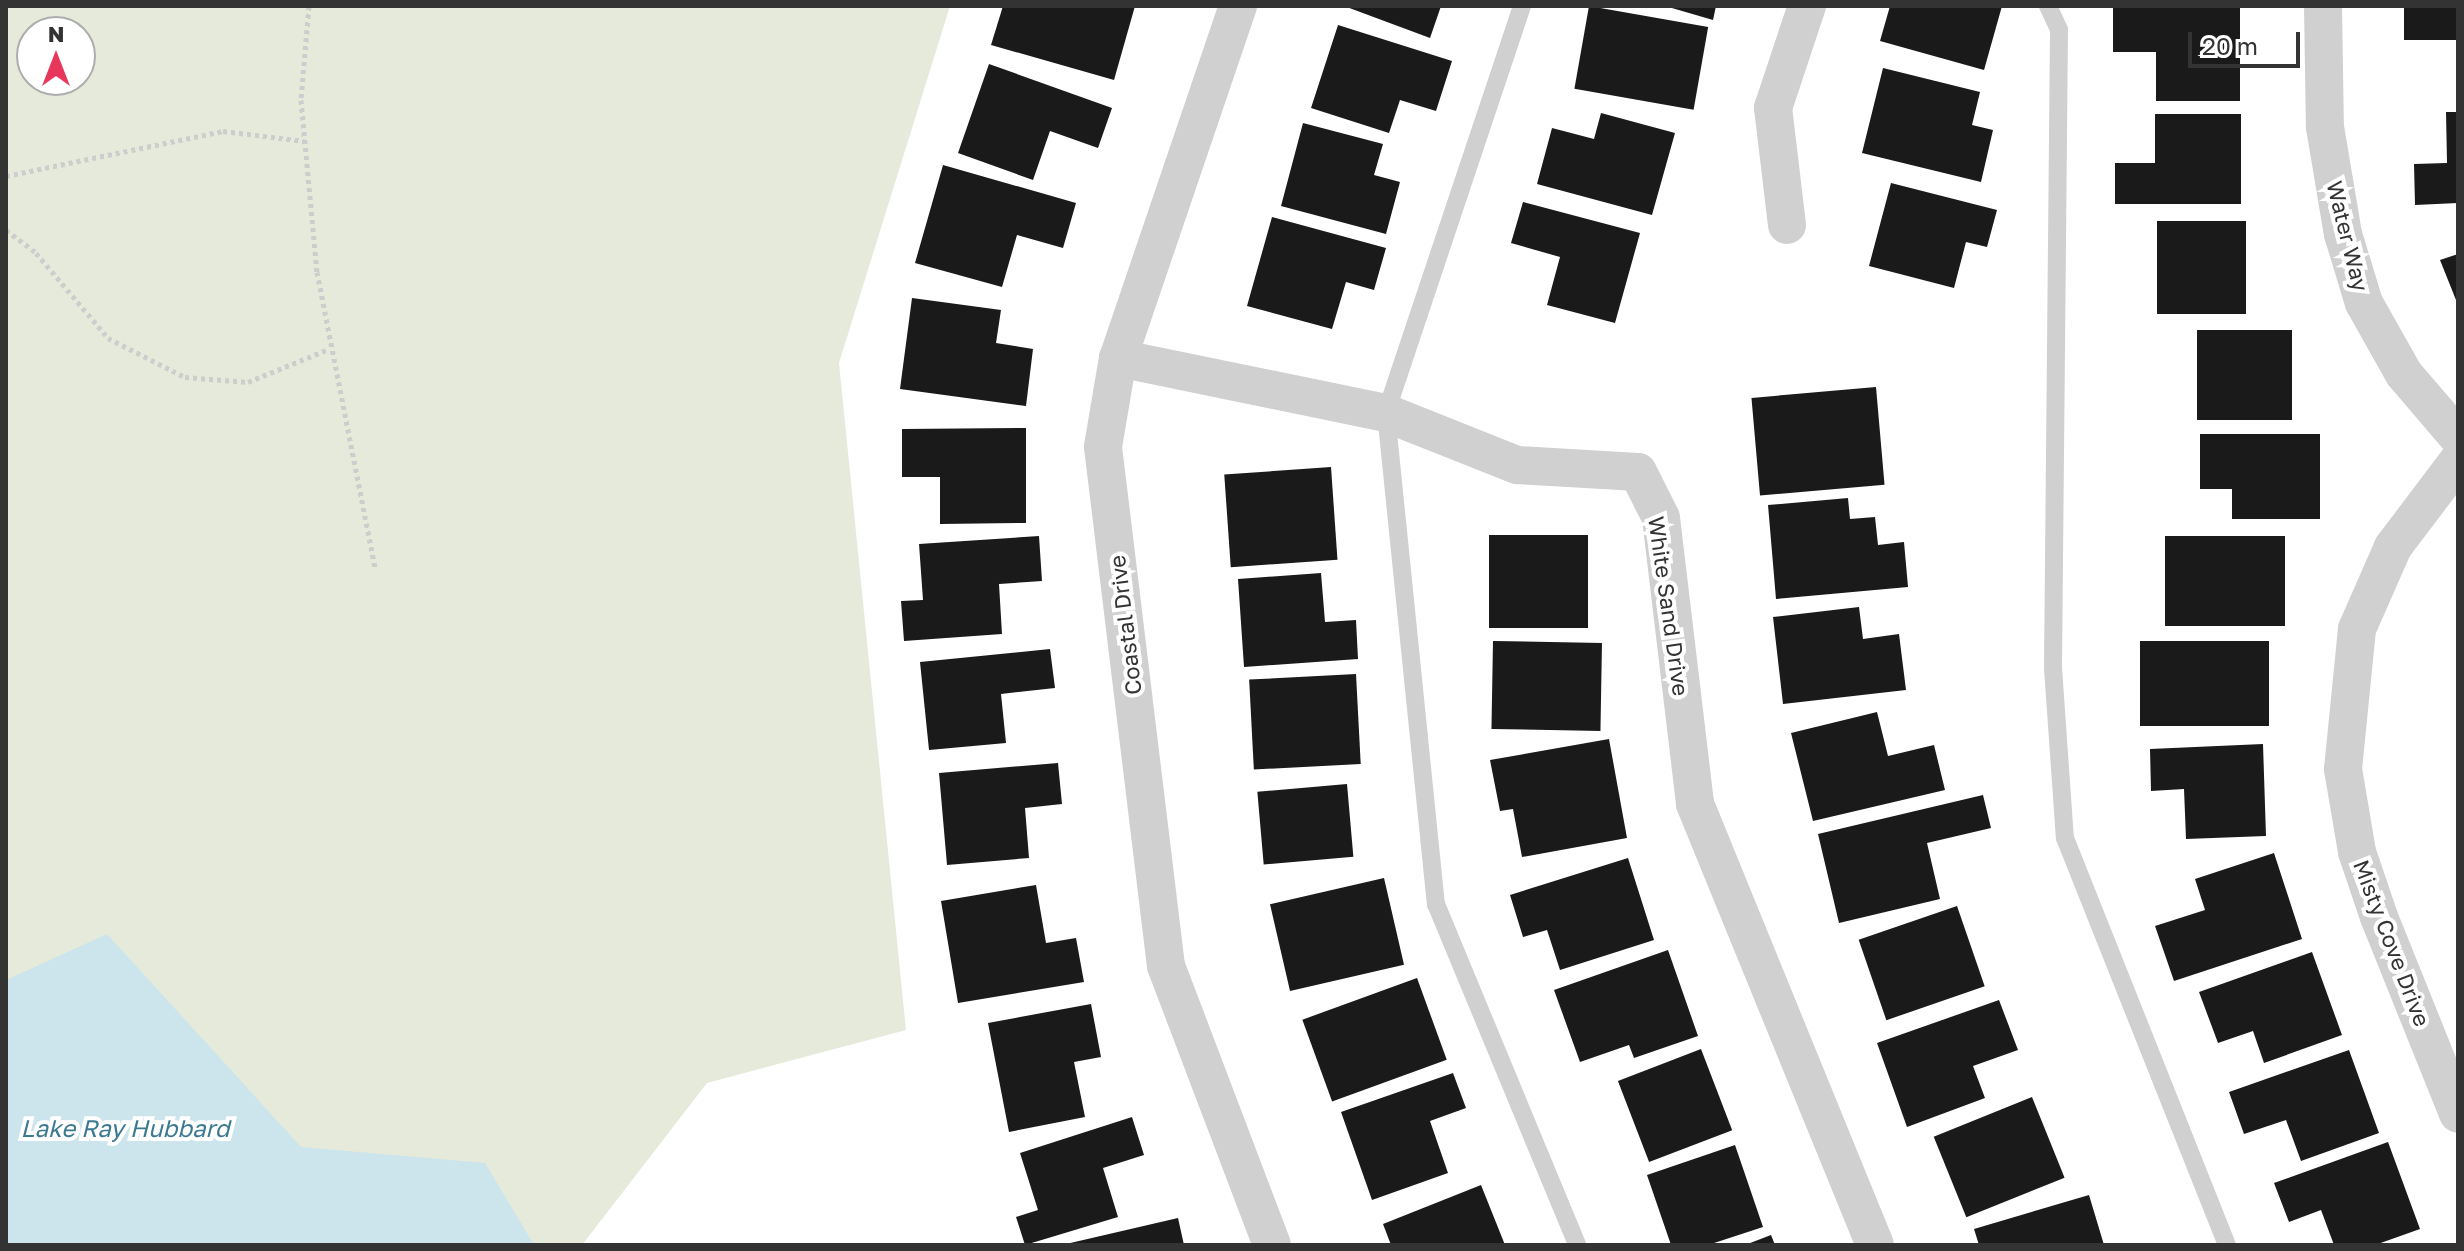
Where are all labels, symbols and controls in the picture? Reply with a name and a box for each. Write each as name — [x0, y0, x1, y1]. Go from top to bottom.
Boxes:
north arrow — [16, 16, 96, 96]
scale bar — [2192, 16, 2304, 66]
text: N — [48, 20, 64, 47]
text: 20 m — [2202, 31, 2258, 60]
street label: Water Way — [2322, 178, 2374, 294]
street label: White Sand Drive — [1643, 514, 1695, 698]
street label: Coastal Drive — [1103, 554, 1147, 696]
street label: Misty Cove Drive — [2348, 856, 2436, 1030]
water label: Lake Ray Hubbard — [21, 1114, 229, 1142]

